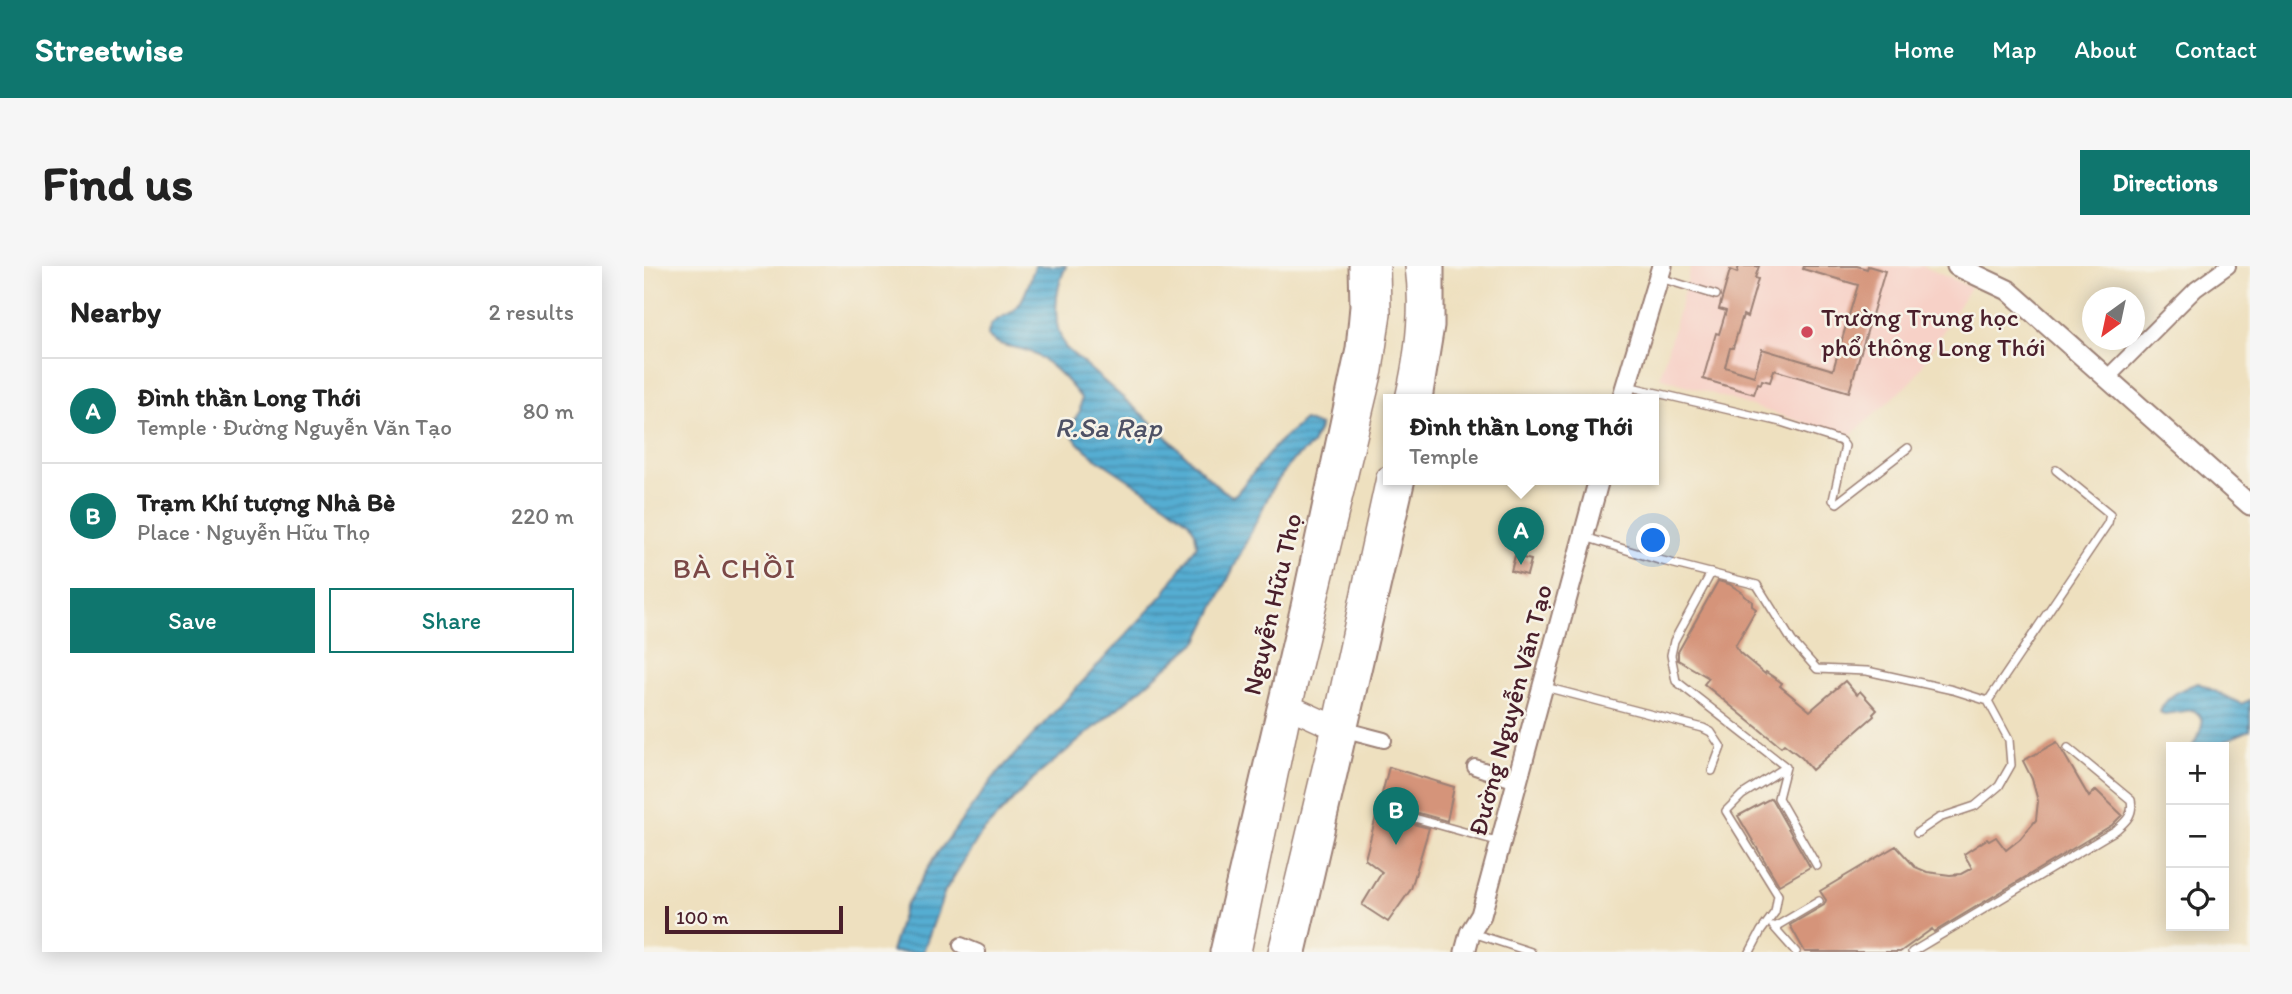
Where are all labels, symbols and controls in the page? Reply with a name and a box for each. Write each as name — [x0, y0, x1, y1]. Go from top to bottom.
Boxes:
text: Streetwise — [35, 30, 184, 69]
text: Home — [1894, 35, 1954, 64]
text: Map — [1992, 35, 2036, 64]
text: About — [2074, 35, 2137, 64]
text: Contact — [2175, 35, 2257, 64]
button: Directions — [2080, 150, 2250, 215]
text: Find us — [42, 153, 193, 212]
north arrow — [2082, 287, 2145, 350]
text: Nearby — [70, 293, 161, 330]
text: 2 results — [488, 298, 574, 326]
place label: Trường Trung học phổ thông Long Thới — [1821, 301, 2046, 363]
marker: Trường Trung học phổ thông Long Thới — [1799, 324, 1815, 340]
text: Đình thần Long Thới — [137, 381, 361, 413]
popup — [1383, 394, 1659, 485]
text: A — [86, 397, 100, 425]
text: 80 m — [523, 397, 574, 425]
water label: R.Sa Rạp — [1054, 410, 1163, 444]
text: Đình thần Long Thới — [1409, 410, 1633, 442]
text: Temple · Đường Nguyễn Văn Tạo — [137, 413, 452, 441]
text: Temple — [1409, 442, 1479, 470]
text: Trạm Khí tượng Nhà Bè — [137, 486, 396, 518]
text: B — [86, 502, 100, 530]
text: 220 m — [511, 502, 574, 530]
pin: A — [1498, 507, 1544, 565]
street label: Nguyễn Hữu Thọ — [1236, 510, 1308, 698]
text: Place · Nguyễn Hữu Thọ — [137, 518, 370, 546]
your location — [1636, 523, 1670, 557]
district label: BÀ CHỒI — [673, 551, 797, 585]
street label: Đường Nguyễn Văn Tạo — [1461, 581, 1559, 839]
button: Save — [70, 588, 315, 653]
button: Share — [329, 588, 574, 653]
map controls — [2166, 742, 2229, 931]
button: + — [2166, 742, 2229, 805]
pin: B — [1373, 787, 1419, 845]
button: − — [2166, 805, 2229, 868]
button: locate — [2166, 868, 2229, 931]
scale bar — [665, 903, 844, 935]
text: 100 m — [676, 906, 728, 929]

